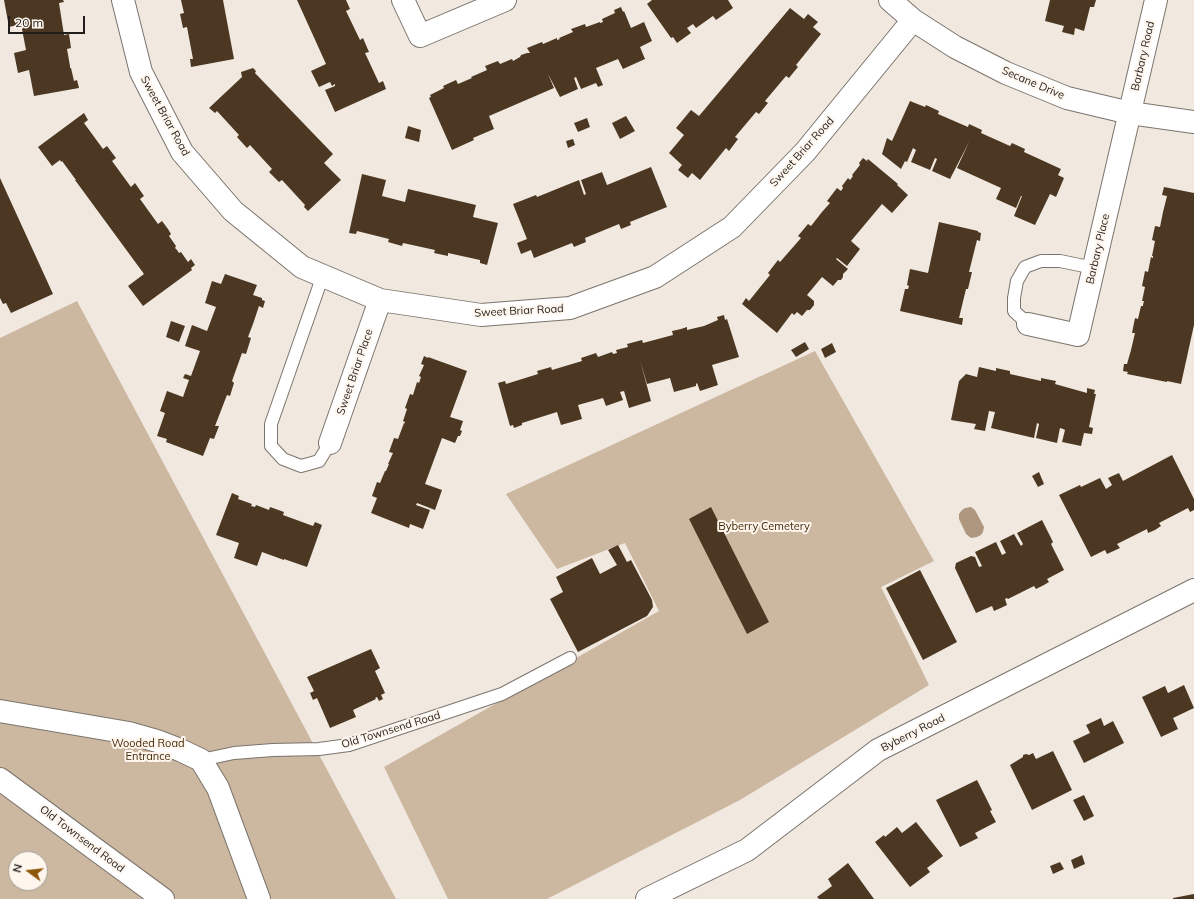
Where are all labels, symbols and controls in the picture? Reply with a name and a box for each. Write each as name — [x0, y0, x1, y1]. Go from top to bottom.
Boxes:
scale bar — [10, 8, 87, 34]
text: 20 m — [15, 15, 43, 30]
street label: Barbary Road — [1129, 20, 1157, 92]
street label: Secane Drive — [1000, 64, 1066, 102]
street label: Sweet Briar Road — [138, 74, 192, 158]
street label: Sweet Briar Road — [767, 114, 837, 190]
street label: Barbary Place — [1083, 212, 1113, 286]
street label: Sweet Briar Road — [474, 302, 564, 320]
street label: Sweet Briar Place — [334, 327, 376, 417]
park label: Byberry Cemetery — [718, 520, 810, 534]
street label: Old Townsend Road — [340, 709, 442, 751]
street label: Byberry Road — [879, 711, 947, 755]
park label: Wooded Road Entrance — [111, 737, 185, 763]
street label: Old Townsend Road — [37, 803, 127, 875]
north arrow — [8, 851, 48, 891]
text: N — [10, 862, 25, 874]

